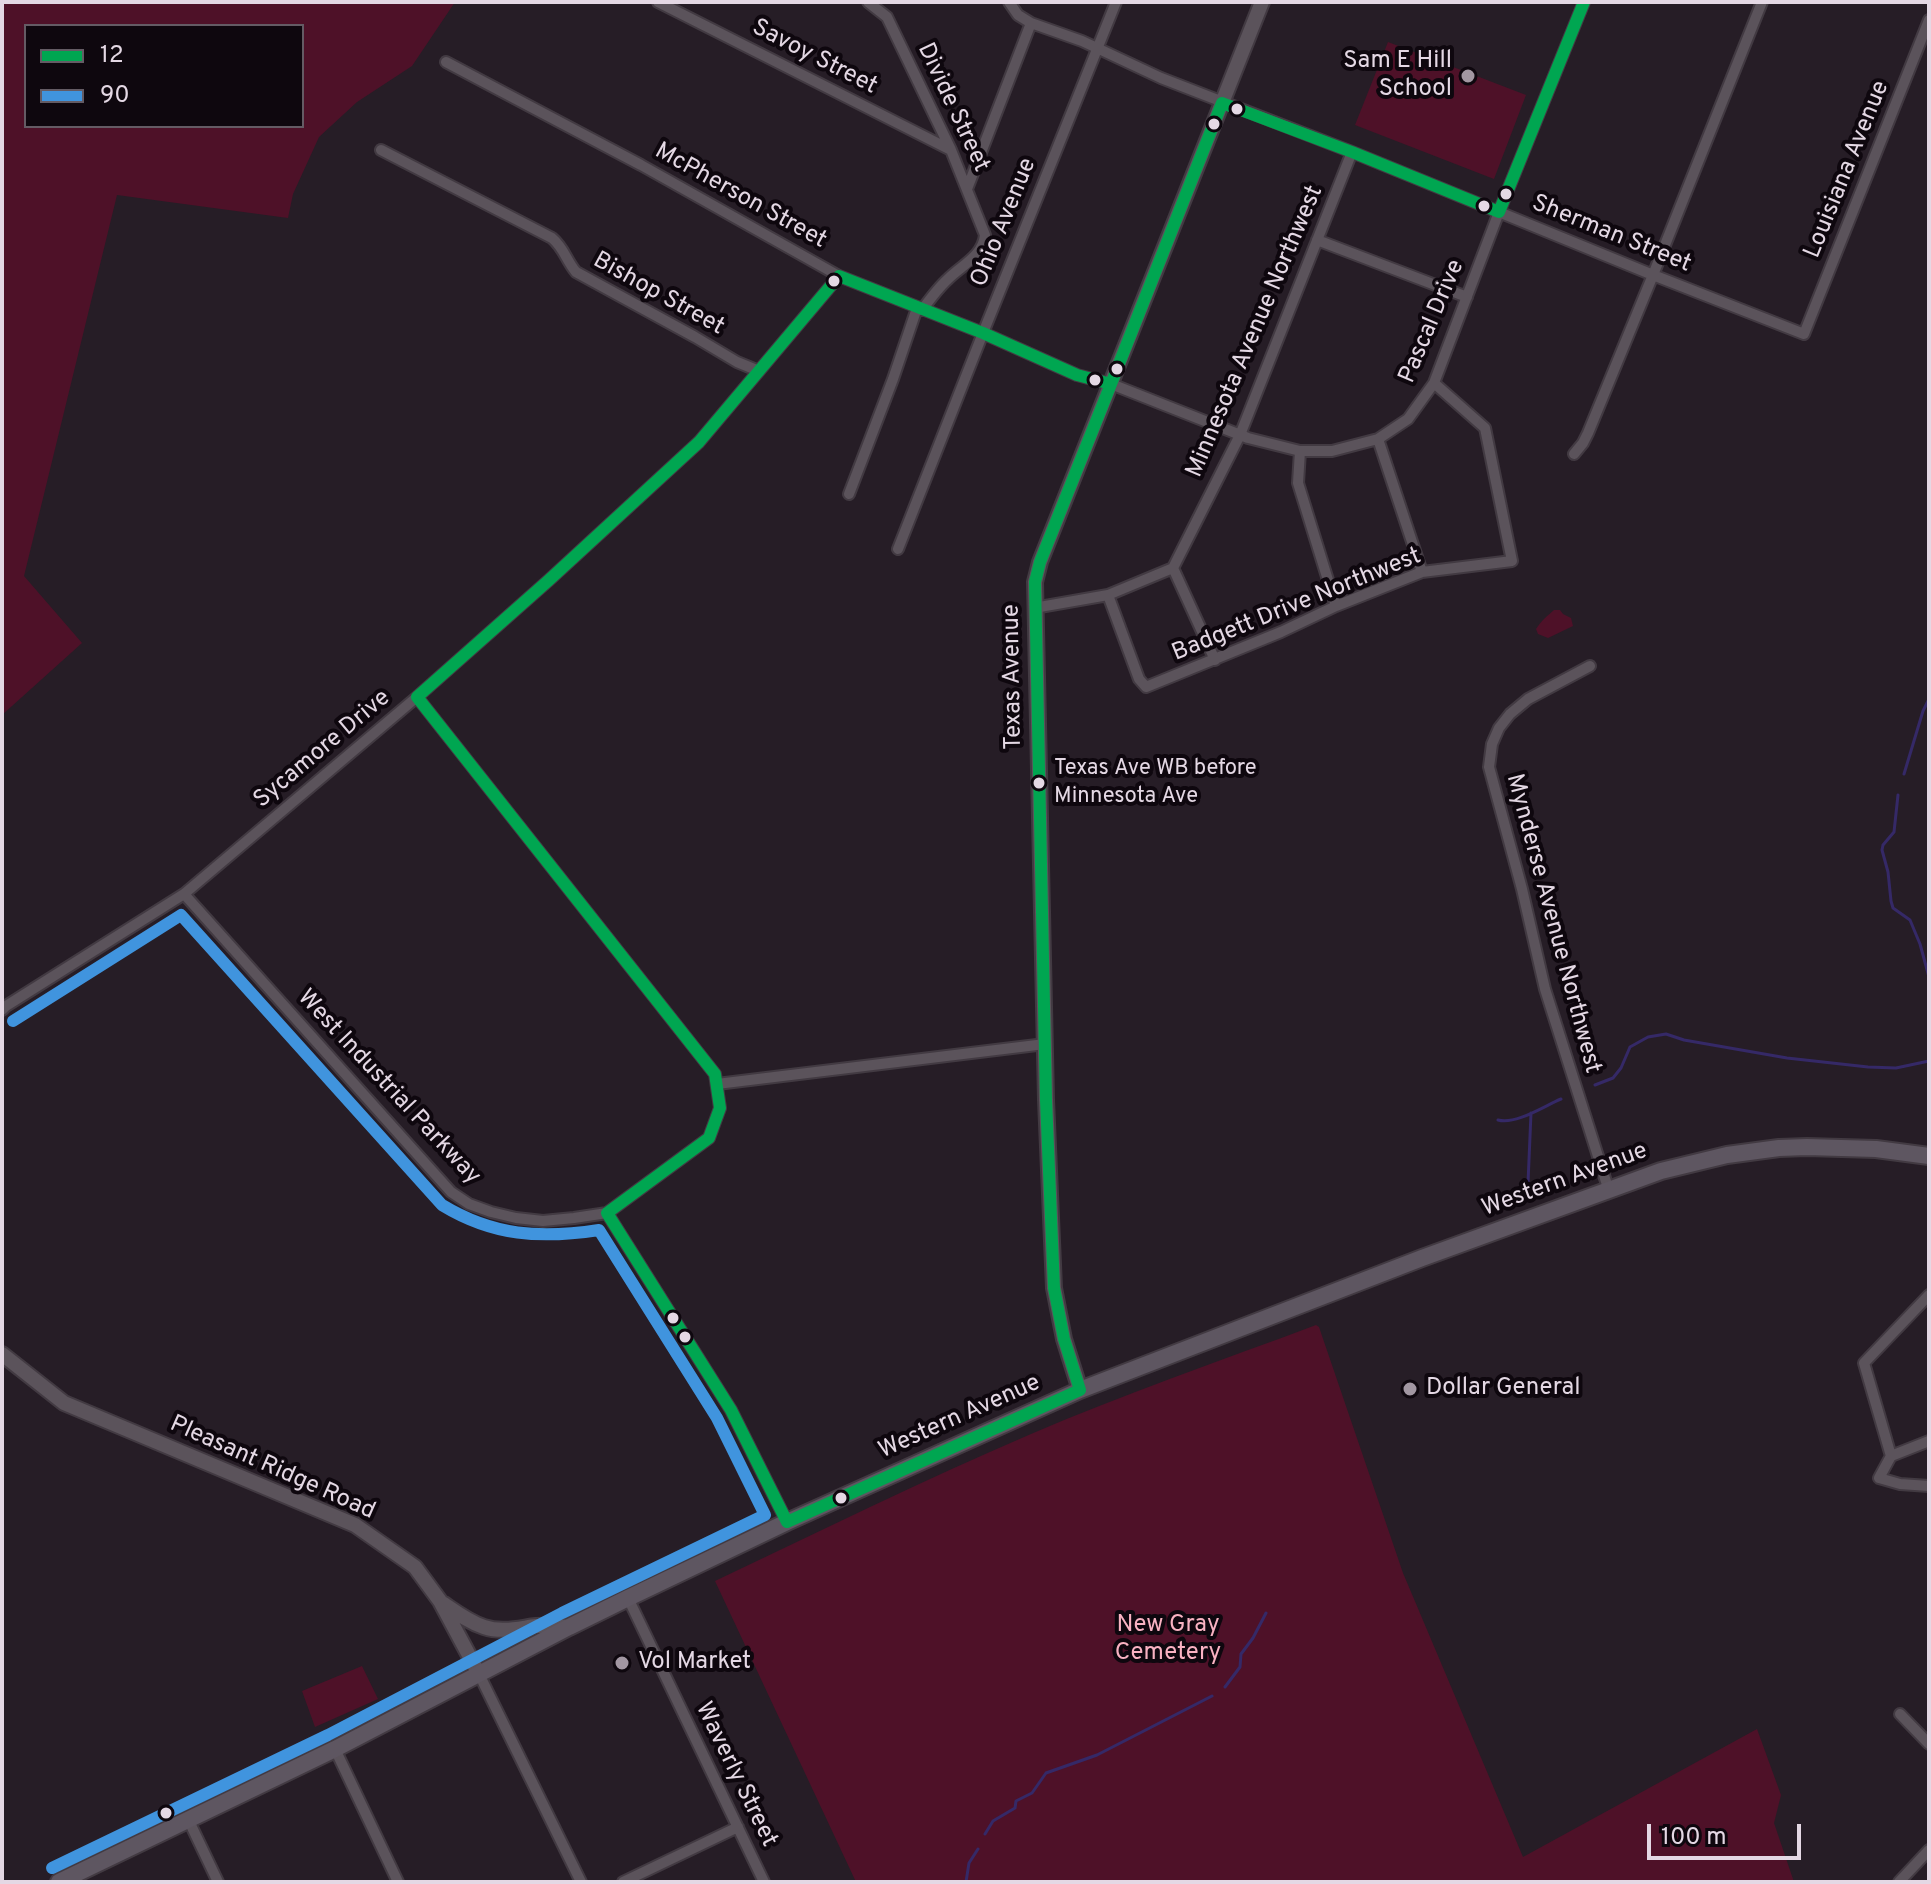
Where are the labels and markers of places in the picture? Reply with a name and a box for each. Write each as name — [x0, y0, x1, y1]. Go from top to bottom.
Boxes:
place label: Sam E Hill School — [1343, 48, 1452, 104]
marker: Sam E Hill School — [1459, 67, 1477, 85]
unlabelled marker — [1229, 101, 1245, 117]
unlabelled marker — [1206, 116, 1222, 132]
unlabelled marker — [1498, 186, 1514, 202]
unlabelled marker — [1476, 198, 1492, 214]
unlabelled marker — [826, 273, 842, 289]
unlabelled marker — [1109, 361, 1125, 377]
unlabelled marker — [1087, 372, 1103, 388]
place label: Texas Ave WB before Minnesota Ave — [1054, 757, 1257, 808]
marker: Texas Ave WB before Minnesota Ave — [1031, 775, 1047, 791]
unlabelled marker — [665, 1310, 681, 1326]
unlabelled marker — [677, 1329, 693, 1345]
place label: Dollar General — [1426, 1375, 1580, 1403]
marker: Dollar General — [1401, 1380, 1419, 1398]
unlabelled marker — [833, 1490, 849, 1506]
place label: Vol Market — [638, 1649, 751, 1677]
marker: Vol Market — [613, 1654, 631, 1672]
unlabelled marker — [158, 1805, 174, 1821]

